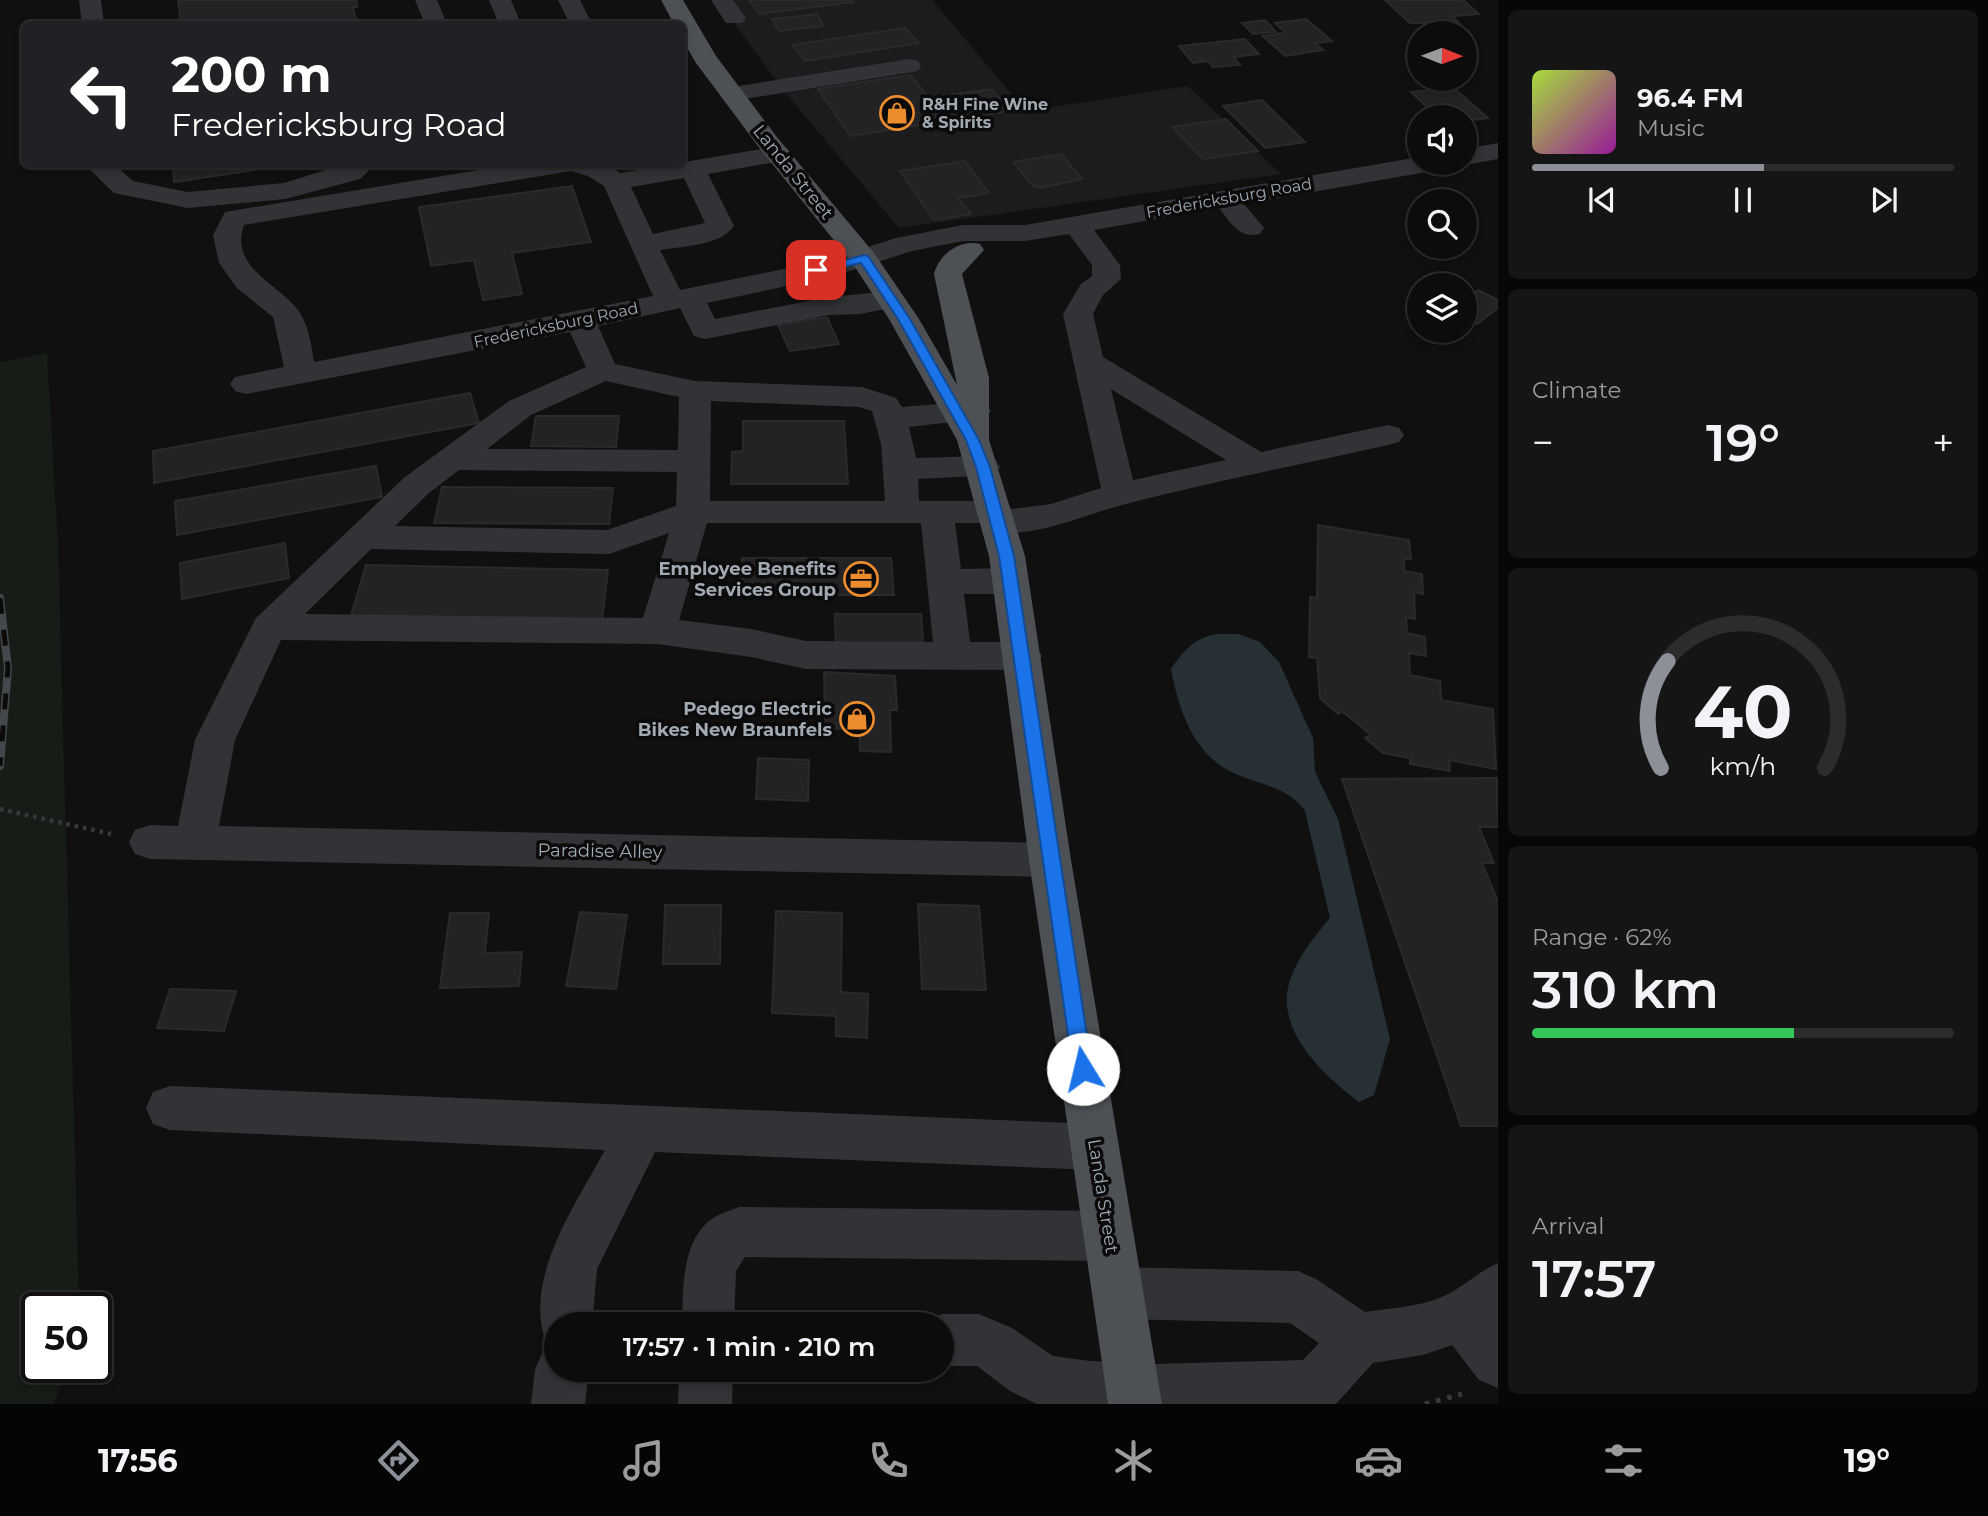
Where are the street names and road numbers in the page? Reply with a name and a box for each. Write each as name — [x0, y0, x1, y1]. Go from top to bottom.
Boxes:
street label: Landa Street — [748, 120, 838, 224]
street label: Fredericksburg Road — [1145, 174, 1313, 222]
street label: Fredericksburg Road — [472, 298, 640, 352]
street label: Paradise Alley — [537, 839, 663, 863]
street label: Landa Street — [1083, 1137, 1123, 1255]

